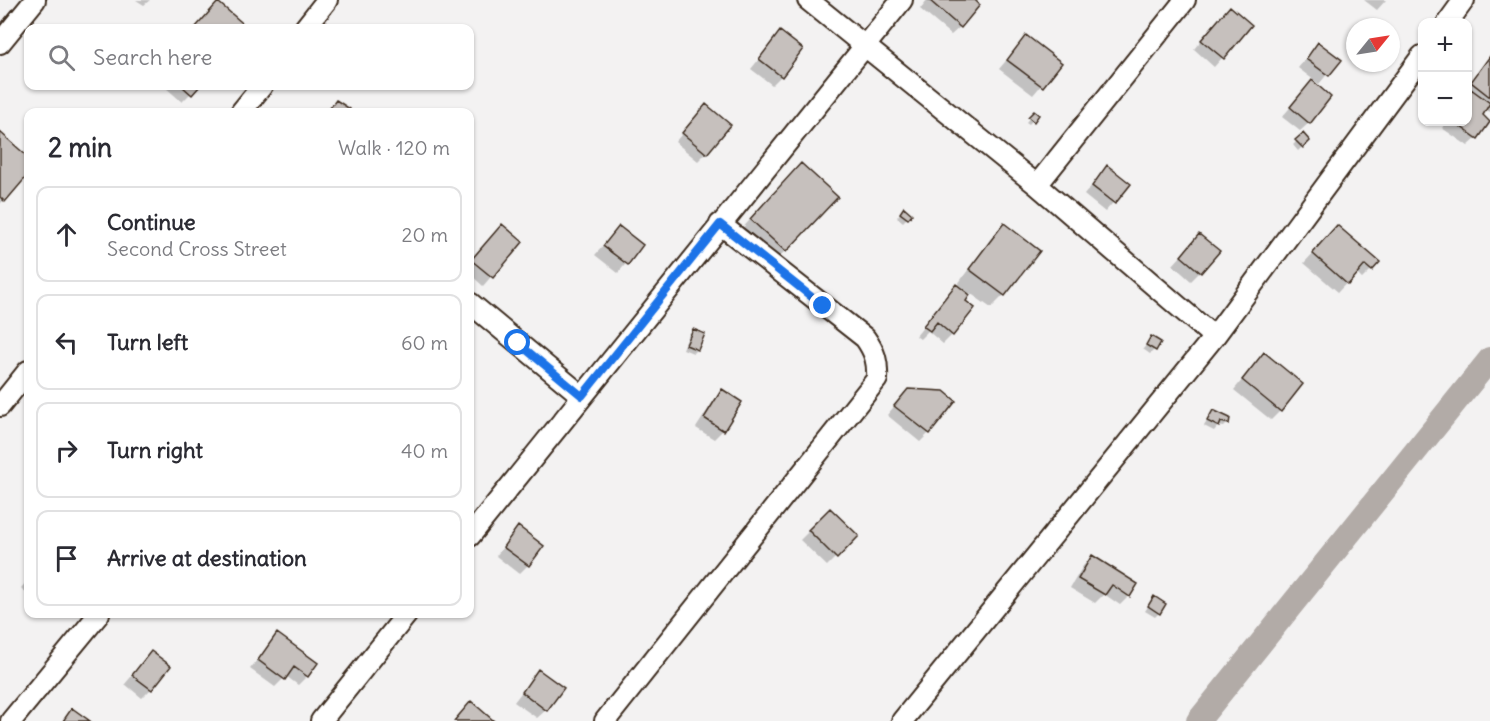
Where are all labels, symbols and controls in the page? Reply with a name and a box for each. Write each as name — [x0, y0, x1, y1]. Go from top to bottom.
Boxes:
north arrow — [1346, 18, 1400, 72]
map controls — [1418, 18, 1472, 126]
button: + — [1418, 18, 1472, 72]
search box — [24, 24, 474, 90]
icon: search — [45, 41, 78, 74]
text: Search here — [93, 43, 212, 71]
button: − — [1418, 72, 1472, 126]
text: 2 min — [48, 131, 112, 164]
text: Walk · 120 m — [338, 135, 450, 160]
text: Continue — [107, 208, 196, 236]
icon: ahead — [50, 218, 83, 251]
text: 20 m — [402, 222, 448, 247]
text: Second Cross Street — [107, 236, 287, 261]
route end — [809, 292, 835, 318]
icon: left — [50, 326, 83, 359]
text: Turn left — [107, 328, 188, 356]
route start — [504, 329, 530, 355]
text: 60 m — [401, 330, 448, 355]
icon: right — [50, 434, 83, 467]
text: Turn right — [107, 436, 203, 464]
text: 40 m — [401, 438, 448, 463]
icon: arrive — [50, 542, 83, 575]
text: Arrive at destination — [107, 544, 307, 572]

